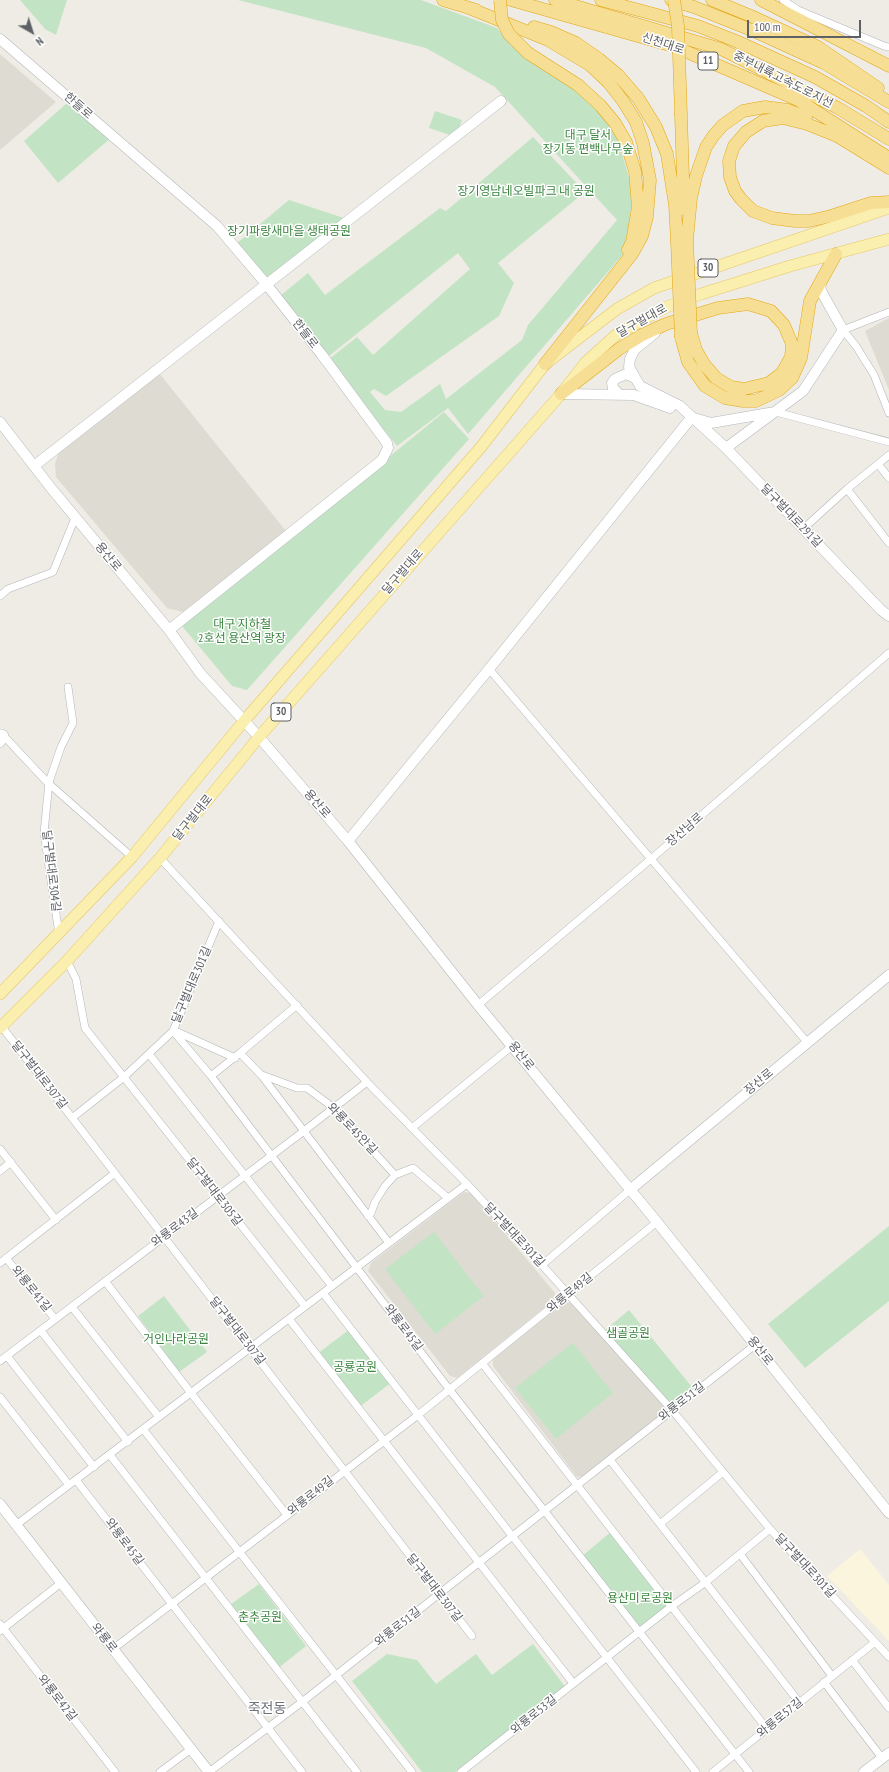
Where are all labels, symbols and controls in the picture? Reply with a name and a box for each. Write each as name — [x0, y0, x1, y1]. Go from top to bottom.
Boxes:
north arrow — [12, 12, 52, 52]
scale bar — [749, 12, 863, 38]
text: 100 m — [754, 19, 781, 34]
street label: 신천대로 — [640, 30, 686, 58]
text: N — [33, 34, 46, 49]
street label: 중부내륙고속도로지선 — [731, 49, 835, 111]
road number: 11 — [698, 52, 718, 70]
street label: 한들로 — [61, 90, 95, 122]
park label: 대구 달서 장기동 편백나무숲 — [543, 129, 633, 157]
park label: 장기영남네오빌파크 내 공원 — [457, 185, 595, 199]
park label: 장기파랑새마을 생태공원 — [227, 225, 351, 239]
road number: 30 — [698, 259, 718, 277]
street label: 달구벌대로 — [614, 301, 670, 341]
street label: 한들로 — [289, 317, 321, 351]
street label: 달구벌대로291길 — [757, 481, 825, 551]
street label: 용산로 — [92, 540, 124, 574]
street label: 달구벌대로 — [379, 546, 427, 598]
park label: 대구 지하철 2호선 용산역 광장 — [198, 618, 286, 646]
road number: 30 — [271, 703, 291, 721]
street label: 용산로 — [301, 787, 333, 821]
street label: 달구벌대로 — [170, 792, 216, 844]
street label: 장산남로 — [664, 810, 706, 850]
street label: 달구벌대로304길 — [39, 829, 63, 913]
street label: 달구벌대로301길 — [169, 944, 215, 1026]
street label: 달구벌대로307길 — [8, 1038, 70, 1112]
street label: 용산로 — [505, 1039, 537, 1073]
street label: 장산로 — [742, 1066, 776, 1098]
street label: 와룡로45안길 — [324, 1100, 380, 1158]
street label: 달구벌대로305길 — [183, 1155, 245, 1229]
street label: 달구벌대로301길 — [481, 1200, 547, 1270]
street label: 와룡로43길 — [149, 1206, 201, 1250]
street label: 와룡로41길 — [8, 1263, 54, 1315]
street label: 와룡로49길 — [544, 1270, 596, 1316]
street label: 달구벌대로307길 — [206, 1294, 268, 1368]
street label: 와룡로45길 — [381, 1302, 425, 1354]
park label: 샘골공원 — [606, 1327, 650, 1341]
park label: 거인나라공원 — [143, 1333, 209, 1347]
street label: 용산로 — [744, 1334, 776, 1368]
park label: 공룡공원 — [333, 1361, 377, 1375]
street label: 와룡로51길 — [656, 1379, 708, 1425]
street label: 와룡로49길 — [285, 1473, 337, 1519]
street label: 와룡로45길 — [102, 1516, 146, 1568]
street label: 달구벌대로301길 — [772, 1531, 838, 1601]
street label: 달구벌대로307길 — [403, 1551, 465, 1625]
park label: 용산미로공원 — [607, 1592, 673, 1606]
street label: 와룡로51길 — [372, 1604, 424, 1650]
park label: 춘추공원 — [238, 1611, 282, 1625]
street label: 와룡로 — [88, 1621, 120, 1655]
street label: 와룡로42길 — [34, 1672, 80, 1724]
street label: 와룡로53길 — [508, 1692, 560, 1738]
street label: 와룡로57길 — [754, 1695, 806, 1741]
district label: 죽전동 — [248, 1701, 286, 1717]

